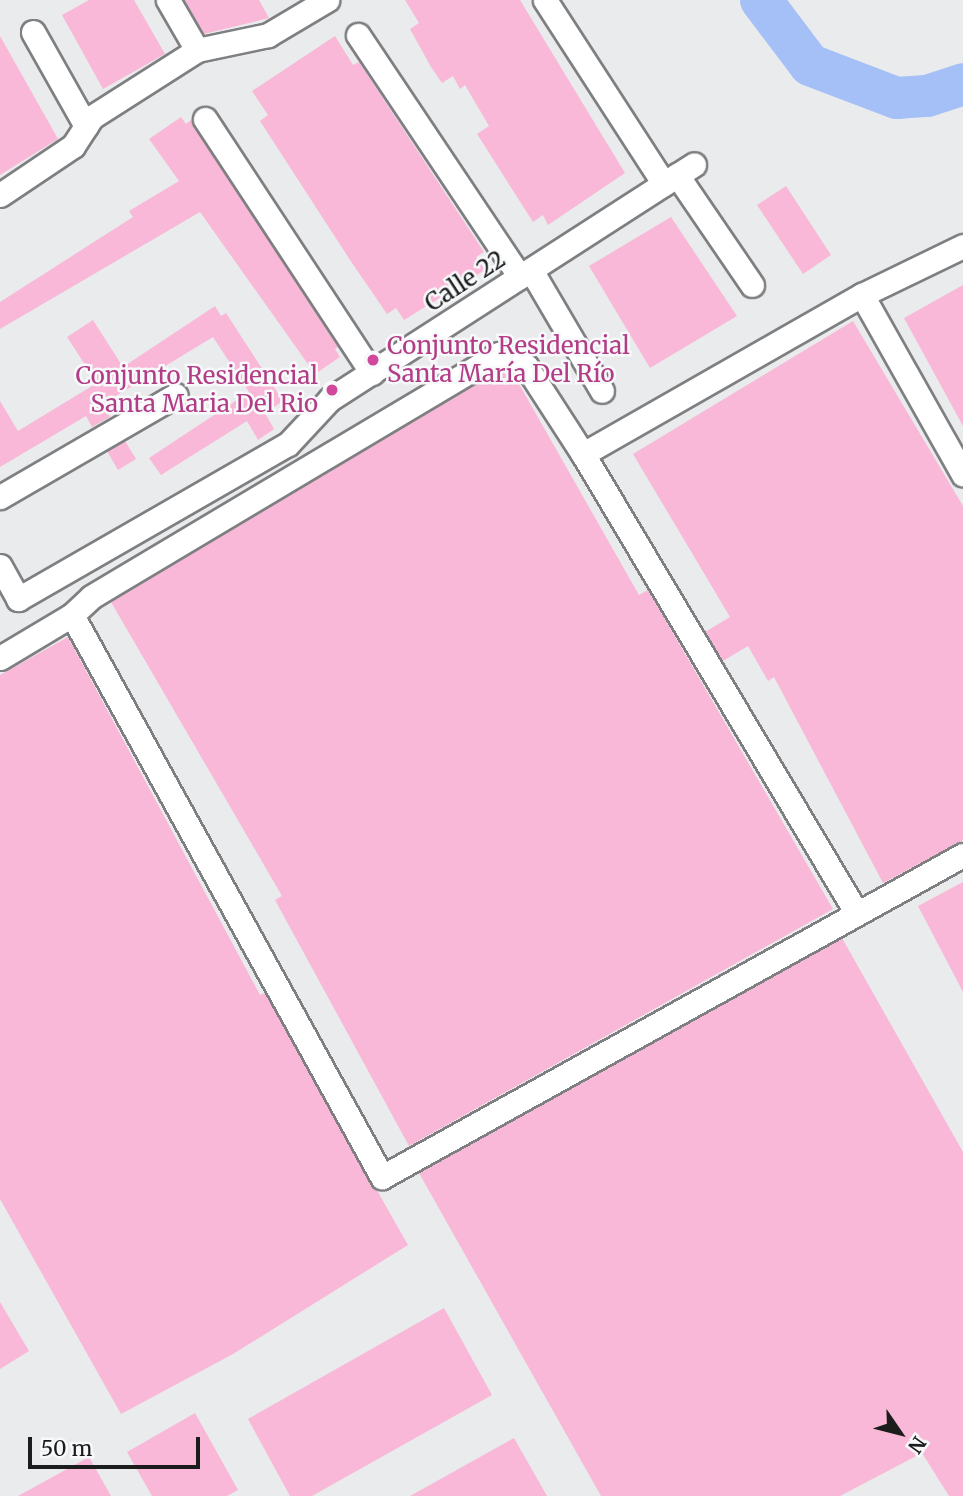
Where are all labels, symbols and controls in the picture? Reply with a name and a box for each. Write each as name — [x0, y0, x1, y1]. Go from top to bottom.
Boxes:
street label: Calle 22 — [419, 244, 511, 318]
place label: Conjunto Residencial Santa María Del Río — [387, 332, 630, 388]
marker: Conjunto Residencial Santa María Del Río — [365, 352, 381, 368]
place label: Conjunto Residencial Santa Maria Del Rio — [75, 362, 318, 418]
marker: Conjunto Residencial Santa Maria Del Rio — [324, 382, 340, 398]
north arrow — [865, 1398, 935, 1468]
scale bar — [32, 1422, 203, 1466]
text: N — [903, 1432, 931, 1458]
text: 50 m — [41, 1435, 92, 1462]

